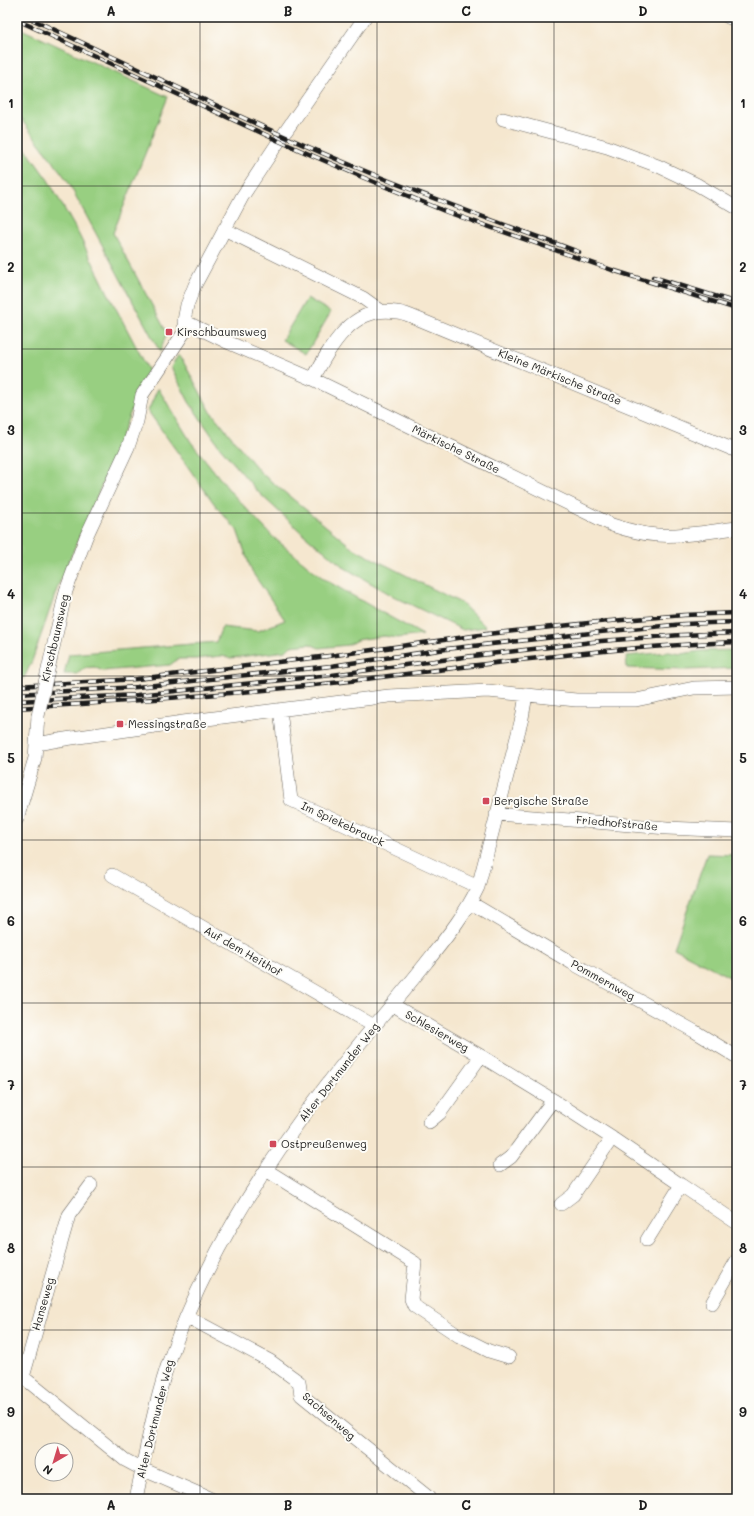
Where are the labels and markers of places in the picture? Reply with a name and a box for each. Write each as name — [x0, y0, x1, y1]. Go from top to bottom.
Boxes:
place label: Kirschbaumsweg — [177, 324, 266, 339]
marker: Kirschbaumsweg — [164, 327, 174, 337]
place label: Messingstraße — [128, 716, 207, 731]
marker: Messingstraße — [115, 719, 125, 729]
place label: Bergische Straße — [494, 793, 589, 808]
marker: Bergische Straße — [481, 796, 491, 806]
place label: Ostpreußenweg — [281, 1136, 367, 1151]
marker: Ostpreußenweg — [268, 1139, 278, 1149]

